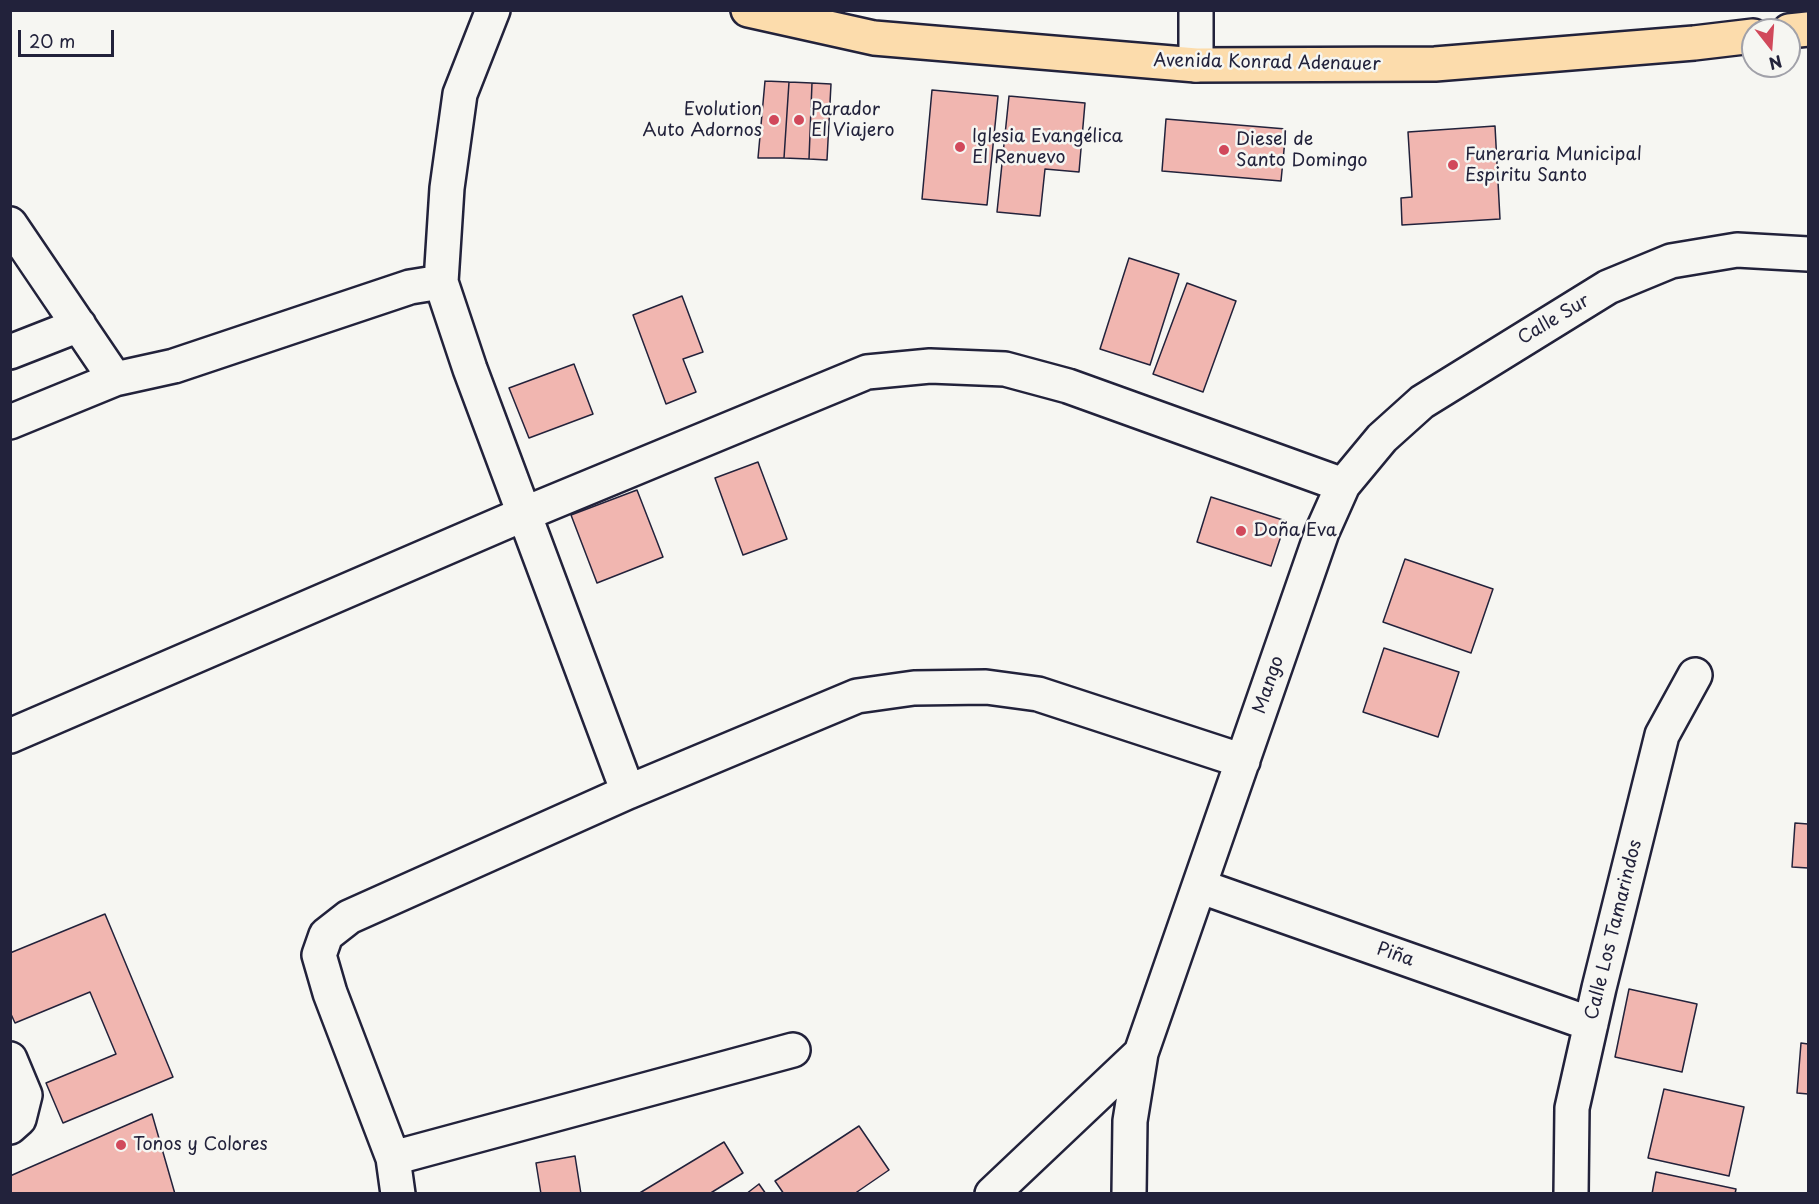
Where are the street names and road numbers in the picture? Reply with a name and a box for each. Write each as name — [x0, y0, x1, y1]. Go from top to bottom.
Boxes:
street label: Avenida Konrad Adenauer — [1153, 50, 1381, 76]
street label: Calle Sur — [1514, 290, 1594, 350]
street label: Mango — [1249, 653, 1289, 717]
street label: Calle Los Tamarindos — [1581, 838, 1647, 1022]
street label: Piña — [1373, 939, 1417, 971]

